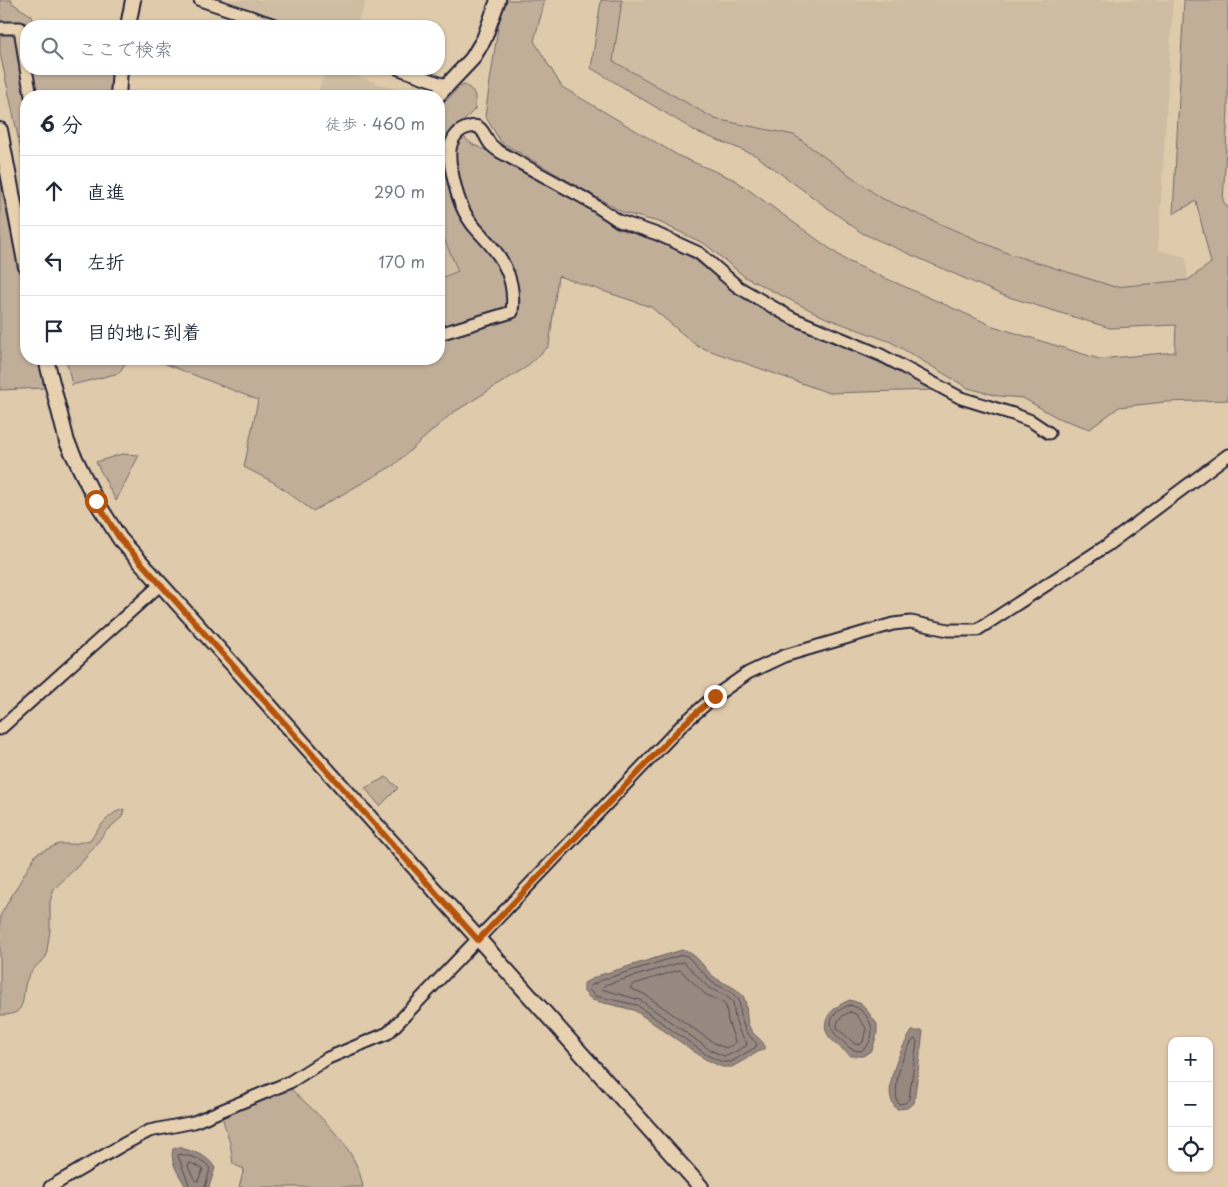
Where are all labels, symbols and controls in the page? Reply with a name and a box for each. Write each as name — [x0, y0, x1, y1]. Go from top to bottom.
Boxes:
search box — [20, 20, 445, 75]
icon: search — [38, 34, 66, 62]
text: ここで検索 — [78, 34, 173, 62]
text: 6 分 — [40, 107, 83, 139]
text: 徒歩 · 460 m — [325, 111, 425, 135]
icon: ahead — [40, 177, 68, 205]
text: 直進 — [87, 177, 125, 205]
text: 290 m — [374, 179, 425, 203]
icon: left — [40, 247, 68, 275]
text: 左折 — [87, 247, 125, 275]
text: 170 m — [379, 249, 425, 273]
icon: arrive — [40, 317, 68, 345]
text: 目的地に到着 — [87, 317, 201, 345]
route start — [85, 490, 108, 513]
route end — [704, 685, 727, 708]
map controls — [1168, 1037, 1213, 1172]
button: + — [1168, 1037, 1213, 1082]
button: − — [1168, 1082, 1213, 1127]
button: locate — [1168, 1127, 1213, 1172]

